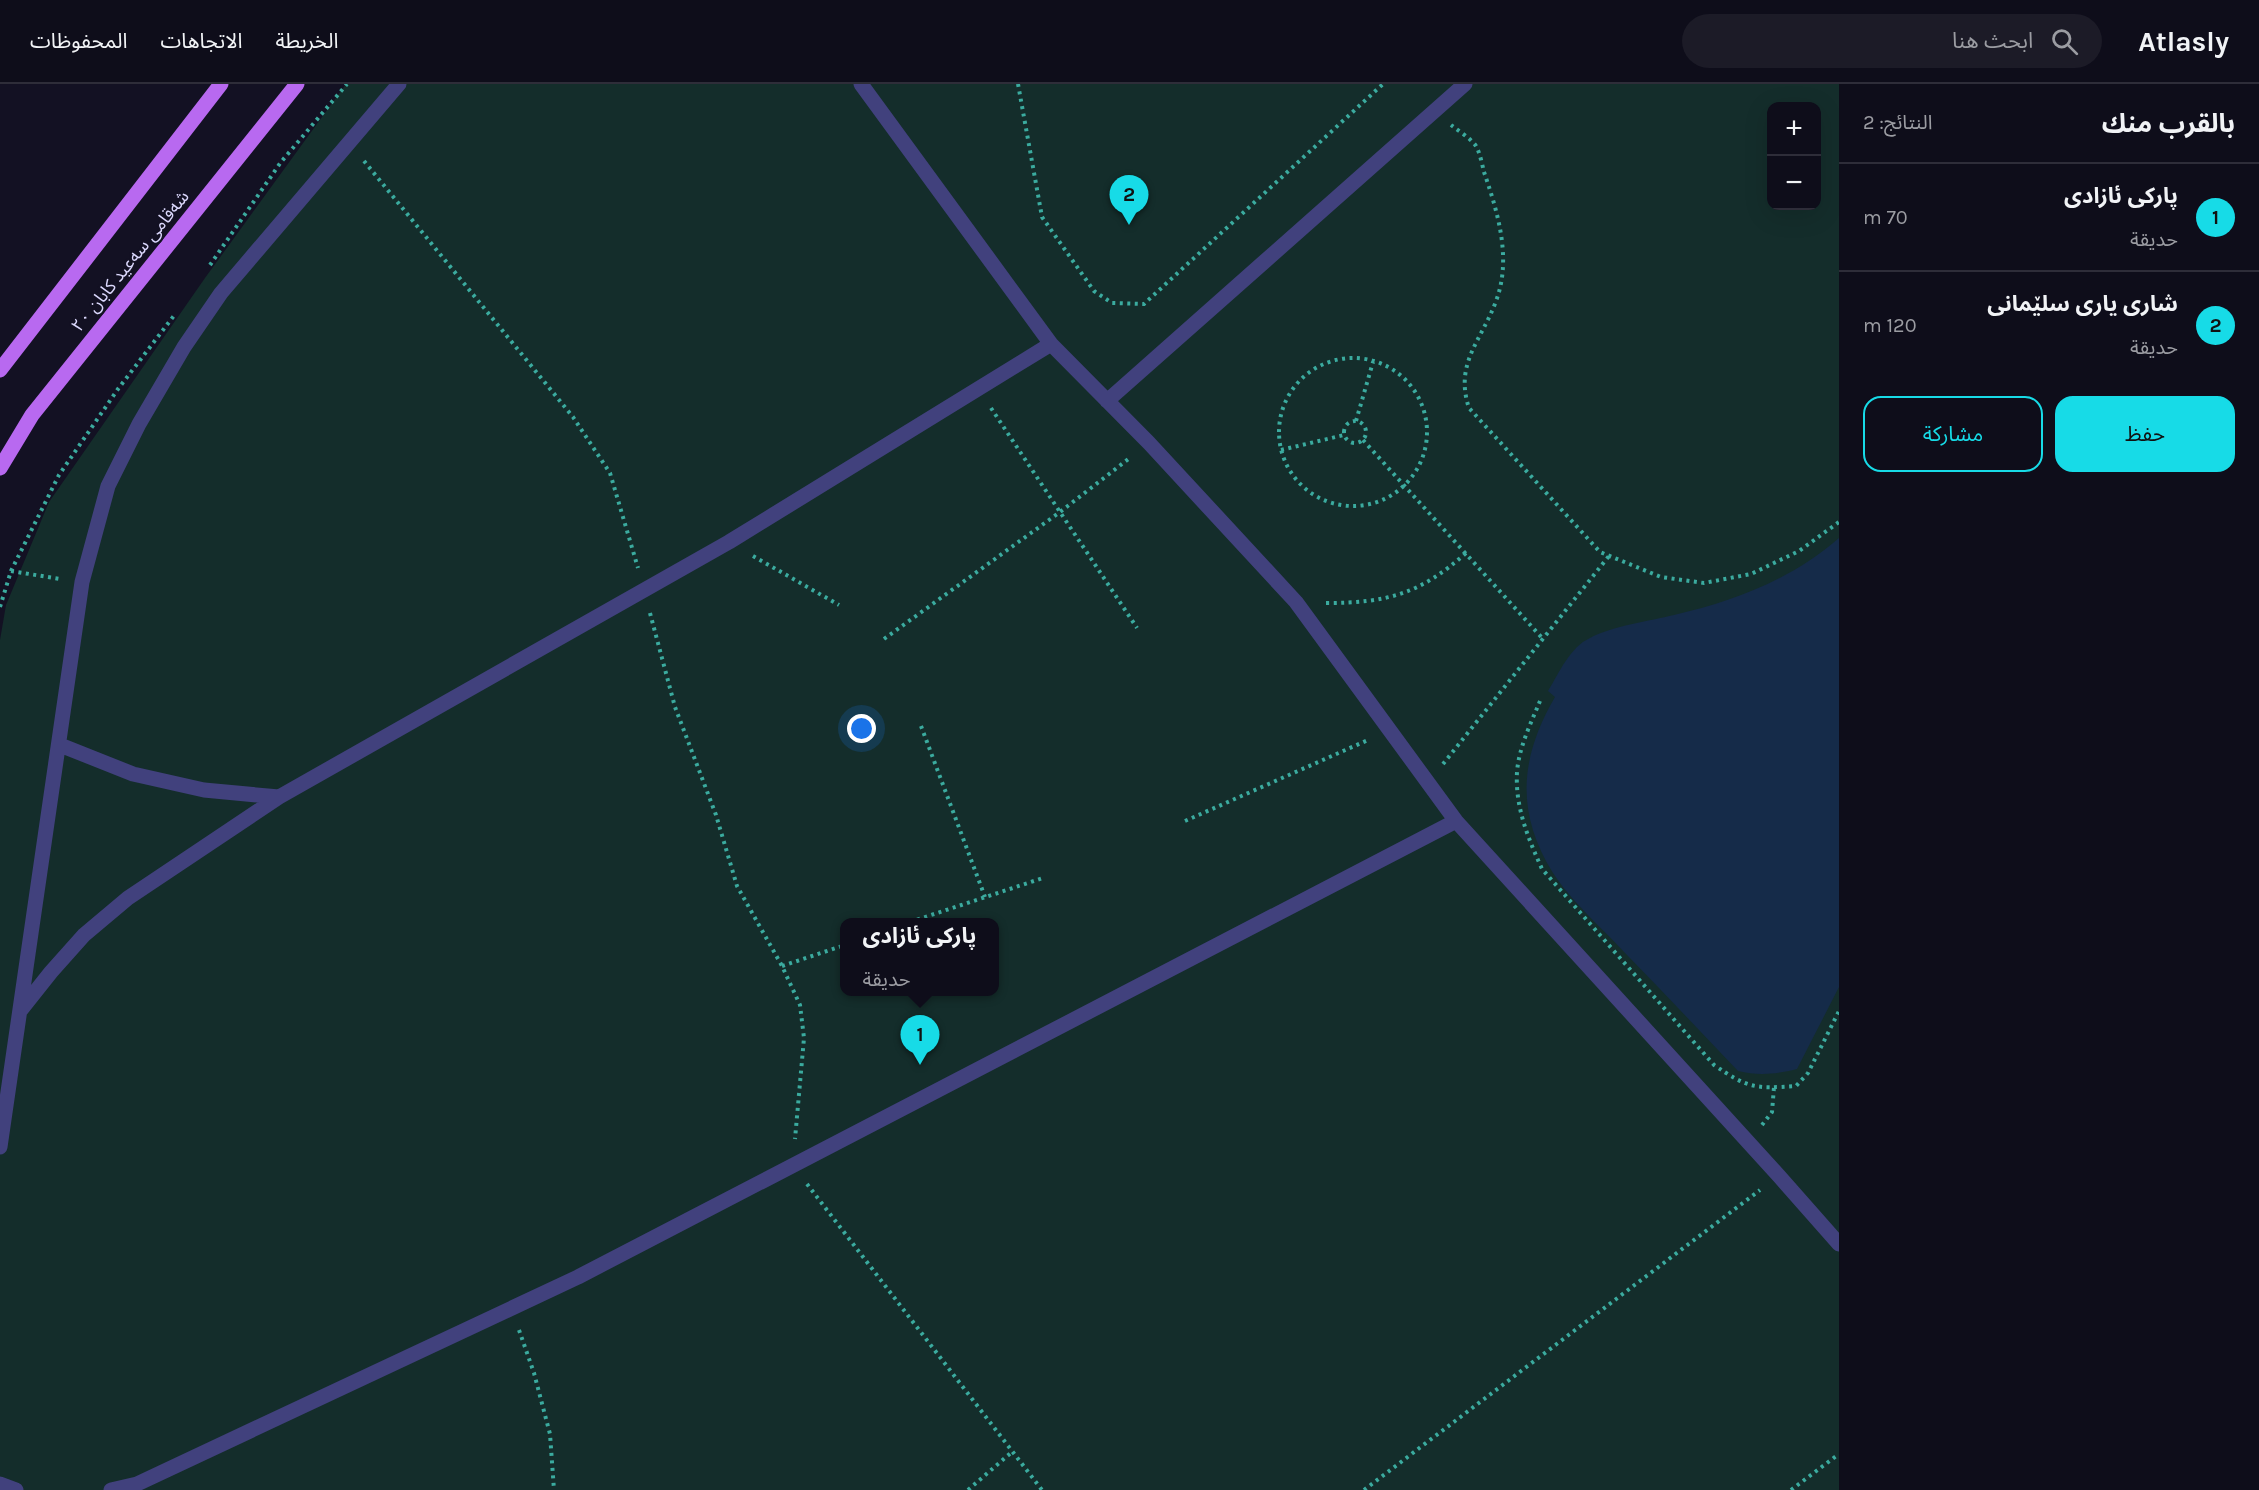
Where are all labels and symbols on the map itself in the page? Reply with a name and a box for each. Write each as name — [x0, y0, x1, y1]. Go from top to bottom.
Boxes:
pin: 2 — [1110, 176, 1148, 225]
street label: شەقامی سەعید کابان ٢٠ — [66, 186, 194, 336]
your location — [847, 714, 876, 743]
pin: 1 — [900, 1016, 940, 1065]

